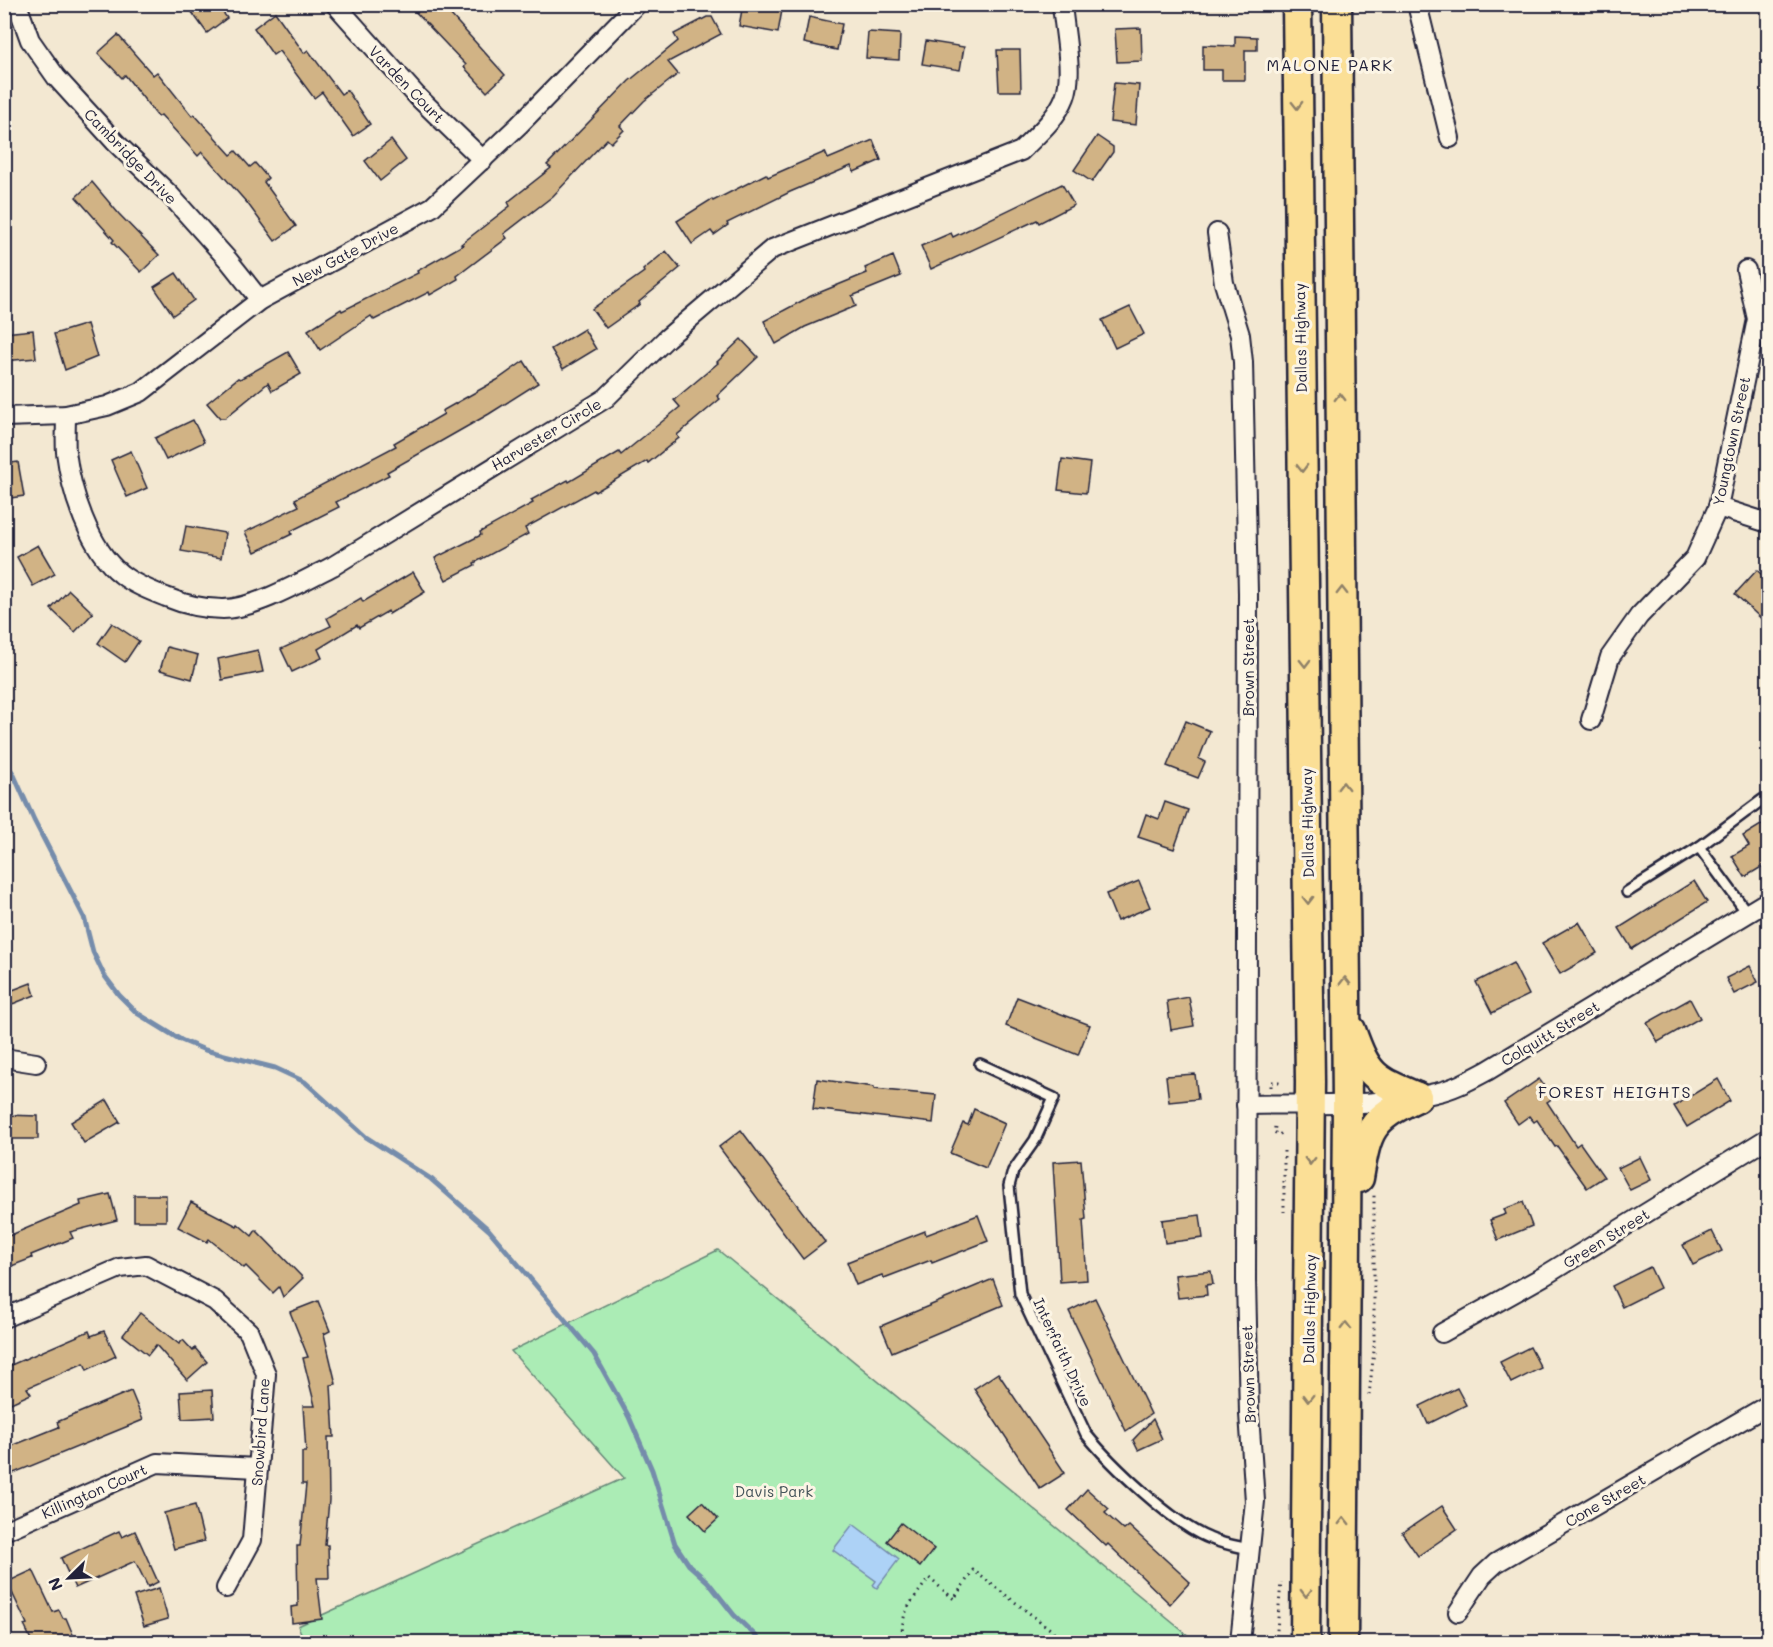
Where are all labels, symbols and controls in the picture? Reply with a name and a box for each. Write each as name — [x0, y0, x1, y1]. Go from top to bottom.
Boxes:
street label: Varden Court — [365, 41, 449, 127]
district label: MALONE PARK — [1266, 54, 1394, 75]
one-way arrow — [1291, 100, 1303, 109]
street label: Cambridge Drive — [80, 104, 182, 208]
street label: New Gate Drive — [288, 218, 402, 290]
street label: Dallas Highway — [1289, 283, 1311, 393]
street label: Youngtown Street — [1708, 374, 1754, 508]
one-way arrow — [1334, 392, 1346, 401]
street label: Harvester Circle — [487, 393, 605, 475]
one-way arrow — [1296, 463, 1308, 472]
one-way arrow — [1336, 587, 1348, 596]
street label: Brown Street — [1238, 618, 1258, 716]
one-way arrow — [1299, 658, 1311, 667]
street label: Dallas Highway — [1296, 768, 1318, 878]
one-way arrow — [1337, 782, 1349, 791]
one-way arrow — [1302, 895, 1314, 904]
one-way arrow — [1339, 977, 1351, 986]
street label: Colquitt Street — [1497, 996, 1603, 1070]
district label: FOREST HEIGHTS — [1538, 1081, 1692, 1102]
one-way arrow — [1304, 1157, 1316, 1166]
street label: Green Street — [1559, 1204, 1653, 1272]
street label: Dallas Highway — [1298, 1254, 1320, 1364]
street label: Interfaith Drive — [1029, 1294, 1097, 1410]
one-way arrow — [1339, 1322, 1352, 1331]
street label: Brown Street — [1236, 1325, 1260, 1423]
street label: Snowbird Lane — [246, 1377, 274, 1487]
one-way arrow — [1302, 1394, 1314, 1403]
street label: Killington Court — [38, 1459, 150, 1523]
street label: Cone Street — [1561, 1469, 1649, 1531]
park label: Davis Park — [735, 1481, 813, 1501]
one-way arrow — [1338, 1517, 1350, 1526]
north arrow — [39, 1548, 99, 1608]
text: N — [43, 1574, 67, 1594]
one-way arrow — [1300, 1589, 1312, 1598]

